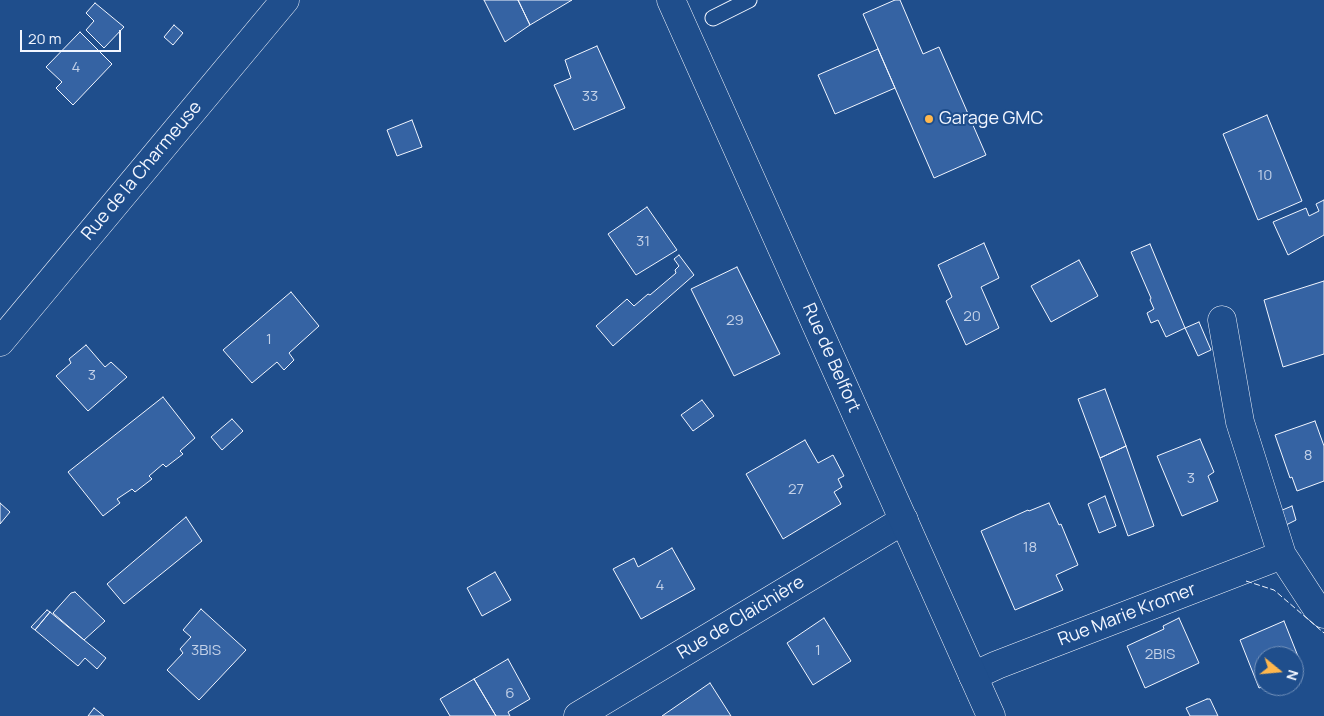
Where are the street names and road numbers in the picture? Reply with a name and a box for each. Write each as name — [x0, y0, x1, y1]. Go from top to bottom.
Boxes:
street label: Rue de la Charmeuse — [77, 97, 207, 245]
street label: Rue de Belfort — [797, 300, 865, 416]
street label: Rue de Claichière — [674, 572, 808, 664]
street label: Rue Marie Kromer — [1055, 579, 1199, 651]

